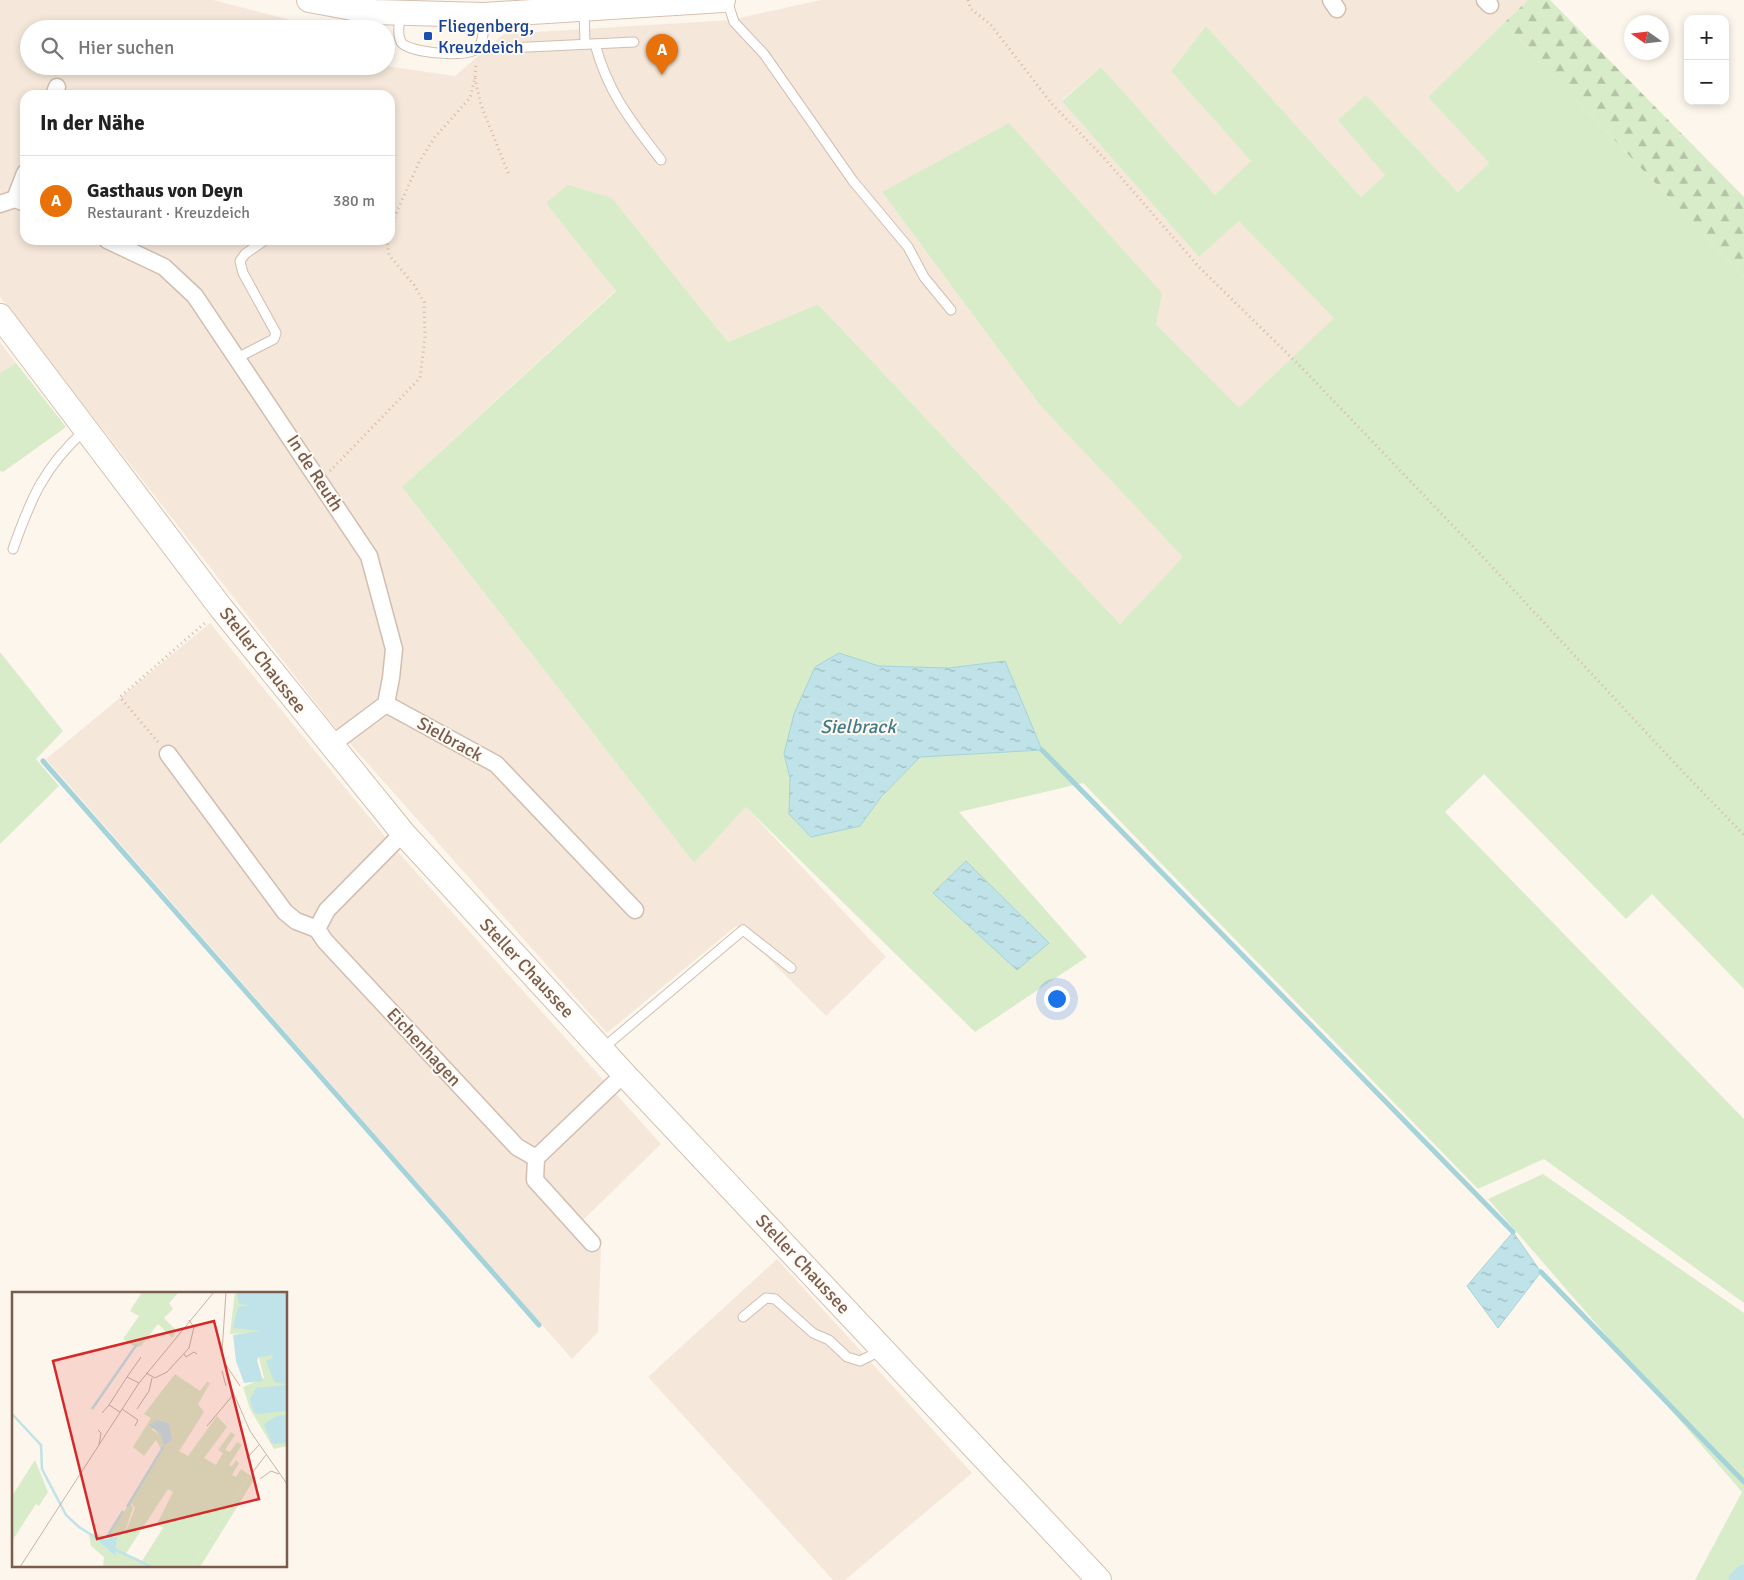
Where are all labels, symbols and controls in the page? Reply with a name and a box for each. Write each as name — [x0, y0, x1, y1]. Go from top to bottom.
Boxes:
place label: Fliegenberg, Kreuzdeich — [438, 15, 534, 58]
north arrow — [1624, 15, 1669, 60]
map controls — [1684, 15, 1729, 105]
button: + — [1684, 15, 1729, 60]
search box — [20, 20, 395, 75]
marker: Fliegenberg, Kreuzdeich — [422, 30, 434, 42]
icon: search — [38, 34, 66, 62]
pin: A — [646, 34, 678, 75]
text: Hier suchen — [78, 36, 174, 60]
button: − — [1684, 60, 1729, 105]
text: In der Nähe — [40, 110, 145, 136]
text: Gasthaus von Deyn — [87, 179, 243, 203]
text: A — [51, 191, 61, 211]
text: 380 m — [333, 191, 375, 211]
text: Restaurant · Kreuzdeich — [87, 203, 250, 223]
street label: In de Reuth — [282, 430, 348, 516]
street label: Steller Chaussee — [215, 603, 311, 717]
street label: Sielbrack — [413, 712, 487, 766]
water label: Sielbrack — [820, 715, 897, 739]
street label: Steller Chaussee — [475, 914, 579, 1022]
your location — [1044, 986, 1070, 1012]
street label: Eichenhagen — [382, 1003, 466, 1091]
street label: Steller Chaussee — [751, 1210, 855, 1318]
inset map — [12, 1292, 288, 1568]

